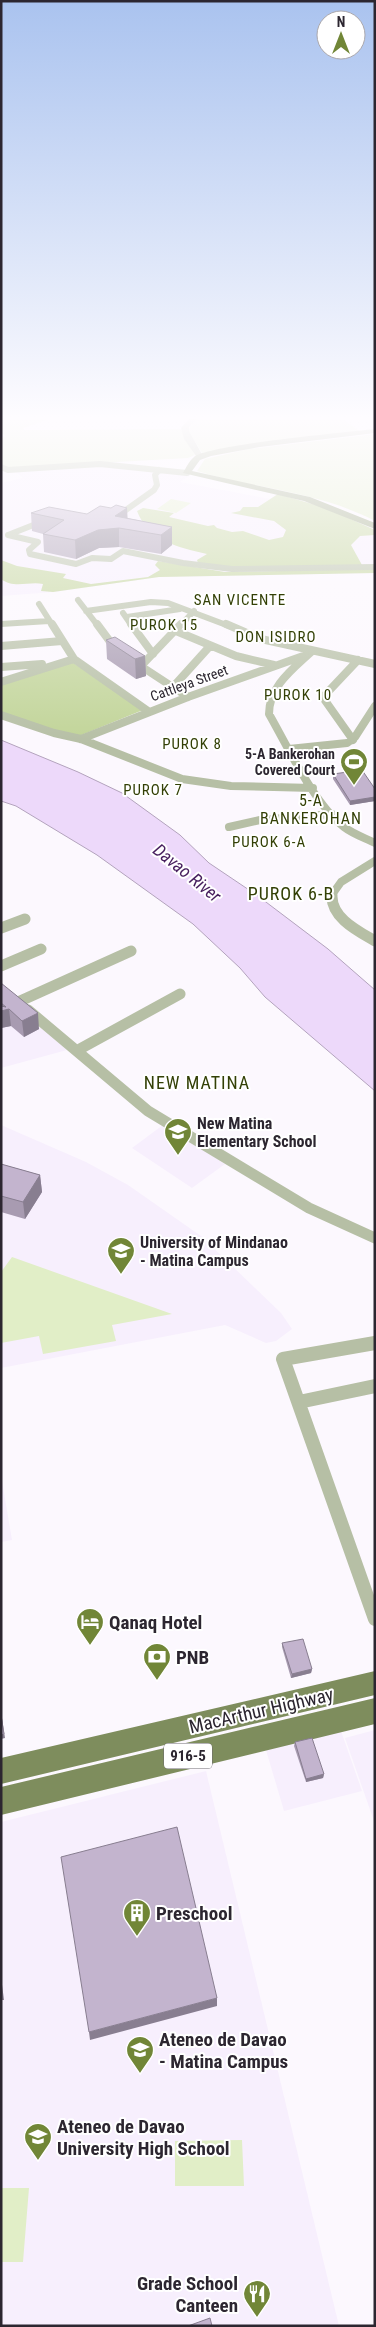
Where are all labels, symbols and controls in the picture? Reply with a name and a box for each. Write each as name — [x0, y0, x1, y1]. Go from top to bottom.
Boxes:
north arrow — [316, 10, 366, 60]
text: N — [337, 14, 345, 30]
district label: SAN VICENTE — [194, 591, 286, 609]
district label: PUROK 15 — [130, 616, 198, 634]
district label: DON ISIDRO — [235, 628, 317, 646]
street label: Cattleya Street — [148, 662, 230, 704]
district label: PUROK 10 — [264, 686, 332, 704]
district label: PUROK 8 — [162, 735, 222, 753]
place label: 5-A Bankerohan Covered Court — [245, 746, 335, 778]
sports icon: 5-A Bankerohan Covered Court — [339, 747, 369, 786]
district label: PUROK 7 — [123, 781, 183, 799]
district label: 5-A BANKEROHAN — [260, 791, 362, 828]
district label: PUROK 6-A — [232, 833, 306, 851]
water label: Davao River — [149, 839, 226, 907]
district label: PUROK 6-B — [248, 883, 334, 904]
district label: NEW MATINA — [144, 1072, 250, 1093]
place label: New Matina Elementary School — [197, 1114, 316, 1151]
school or university icon: New Matina Elementary School — [163, 1117, 193, 1156]
place label: University of Mindanao - Matina Campus — [140, 1233, 288, 1270]
school or university icon: University of Mindanao - Matina Campus — [106, 1236, 136, 1275]
hotel icon: Qanaq Hotel — [75, 1607, 105, 1646]
place label: Qanaq Hotel — [109, 1611, 202, 1634]
bank icon: PNB — [142, 1642, 172, 1681]
place label: PNB — [176, 1646, 209, 1669]
street label: MacArthur Highway — [187, 1683, 336, 1738]
road number: 916-5 — [164, 1744, 212, 1768]
building icon: Preschool — [122, 1898, 152, 1937]
place label: Preschool — [156, 1902, 232, 1925]
place label: Ateneo de Davao - Matina Campus — [159, 2028, 288, 2073]
school or university icon: Ateneo de Davao - Matina Campus — [125, 2035, 155, 2074]
place label: Ateneo de Davao University High School — [57, 2115, 230, 2160]
school or university icon: Ateneo de Davao University High School — [23, 2122, 53, 2161]
place label: Grade School Canteen — [137, 2272, 238, 2317]
restaurant icon: Grade School Canteen — [242, 2279, 272, 2318]

